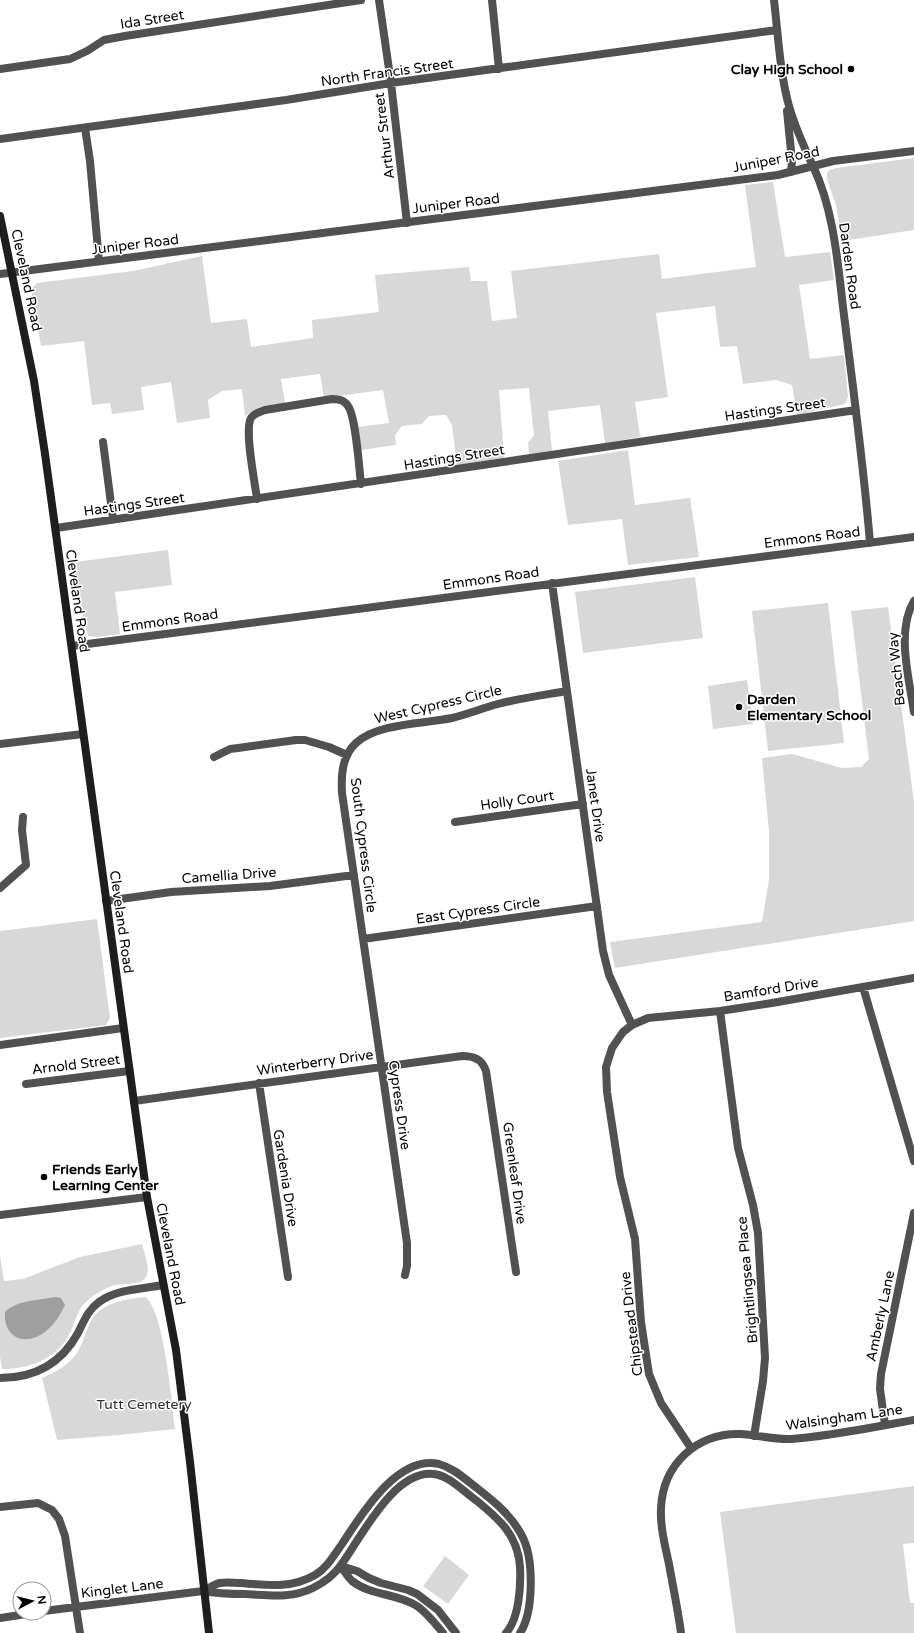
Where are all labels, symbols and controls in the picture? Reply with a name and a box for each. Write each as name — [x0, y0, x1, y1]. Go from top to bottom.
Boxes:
street label: Ida Street — [119, 6, 186, 33]
street label: North Francis Street — [320, 55, 455, 90]
place label: Clay High School — [731, 61, 843, 78]
marker: Clay High School — [846, 64, 856, 74]
street label: Arthur Street — [371, 91, 398, 180]
street label: Juniper Road — [731, 143, 821, 176]
street label: Juniper Road — [411, 190, 501, 217]
street label: Darden Road — [835, 222, 864, 311]
street label: Cleveland Road — [7, 228, 46, 333]
street label: Juniper Road — [90, 231, 180, 258]
street label: Hastings Street — [724, 394, 827, 425]
street label: Hastings Street — [403, 441, 506, 474]
street label: Hastings Street — [83, 489, 186, 520]
street label: Emmons Road — [763, 523, 861, 552]
street label: Cleveland Road — [62, 548, 93, 654]
street label: Emmons Road — [442, 563, 540, 594]
street label: Emmons Road — [121, 605, 219, 636]
street label: Beach Way — [884, 631, 909, 707]
street label: West Cypress Circle — [373, 682, 503, 727]
place label: Darden Elementary School — [747, 691, 871, 724]
marker: Darden Elementary School — [734, 702, 744, 712]
street label: Janet Drive — [582, 767, 609, 843]
street label: South Cypress Circle — [347, 777, 380, 914]
street label: Holly Court — [479, 787, 556, 814]
street label: Camellia Drive — [181, 864, 277, 887]
street label: Cleveland Road — [106, 869, 137, 975]
street label: East Cypress Circle — [415, 893, 541, 928]
street label: Bamford Drive — [722, 974, 820, 1005]
street label: Winterberry Drive — [256, 1046, 375, 1079]
street label: Arnold Street — [31, 1051, 122, 1078]
street label: Cypress Drive — [385, 1059, 414, 1151]
street label: Greenleaf Drive — [499, 1121, 530, 1225]
street label: Gardenia Drive — [269, 1128, 302, 1228]
place label: Friends Early Learning Center — [52, 1161, 159, 1194]
marker: Friends Early Learning Center — [39, 1172, 49, 1182]
street label: Cleveland Road — [152, 1201, 189, 1307]
street label: Brightlingsea Place — [733, 1216, 762, 1344]
street label: Amberly Lane — [863, 1269, 898, 1363]
street label: Chipstead Drive — [617, 1271, 646, 1377]
park label: Tutt Cemetery — [97, 1396, 192, 1413]
street label: Walsingham Lane — [785, 1401, 904, 1434]
street label: Kinglet Lane — [80, 1575, 164, 1602]
north arrow — [12, 1581, 52, 1621]
text: N — [34, 1595, 48, 1605]

